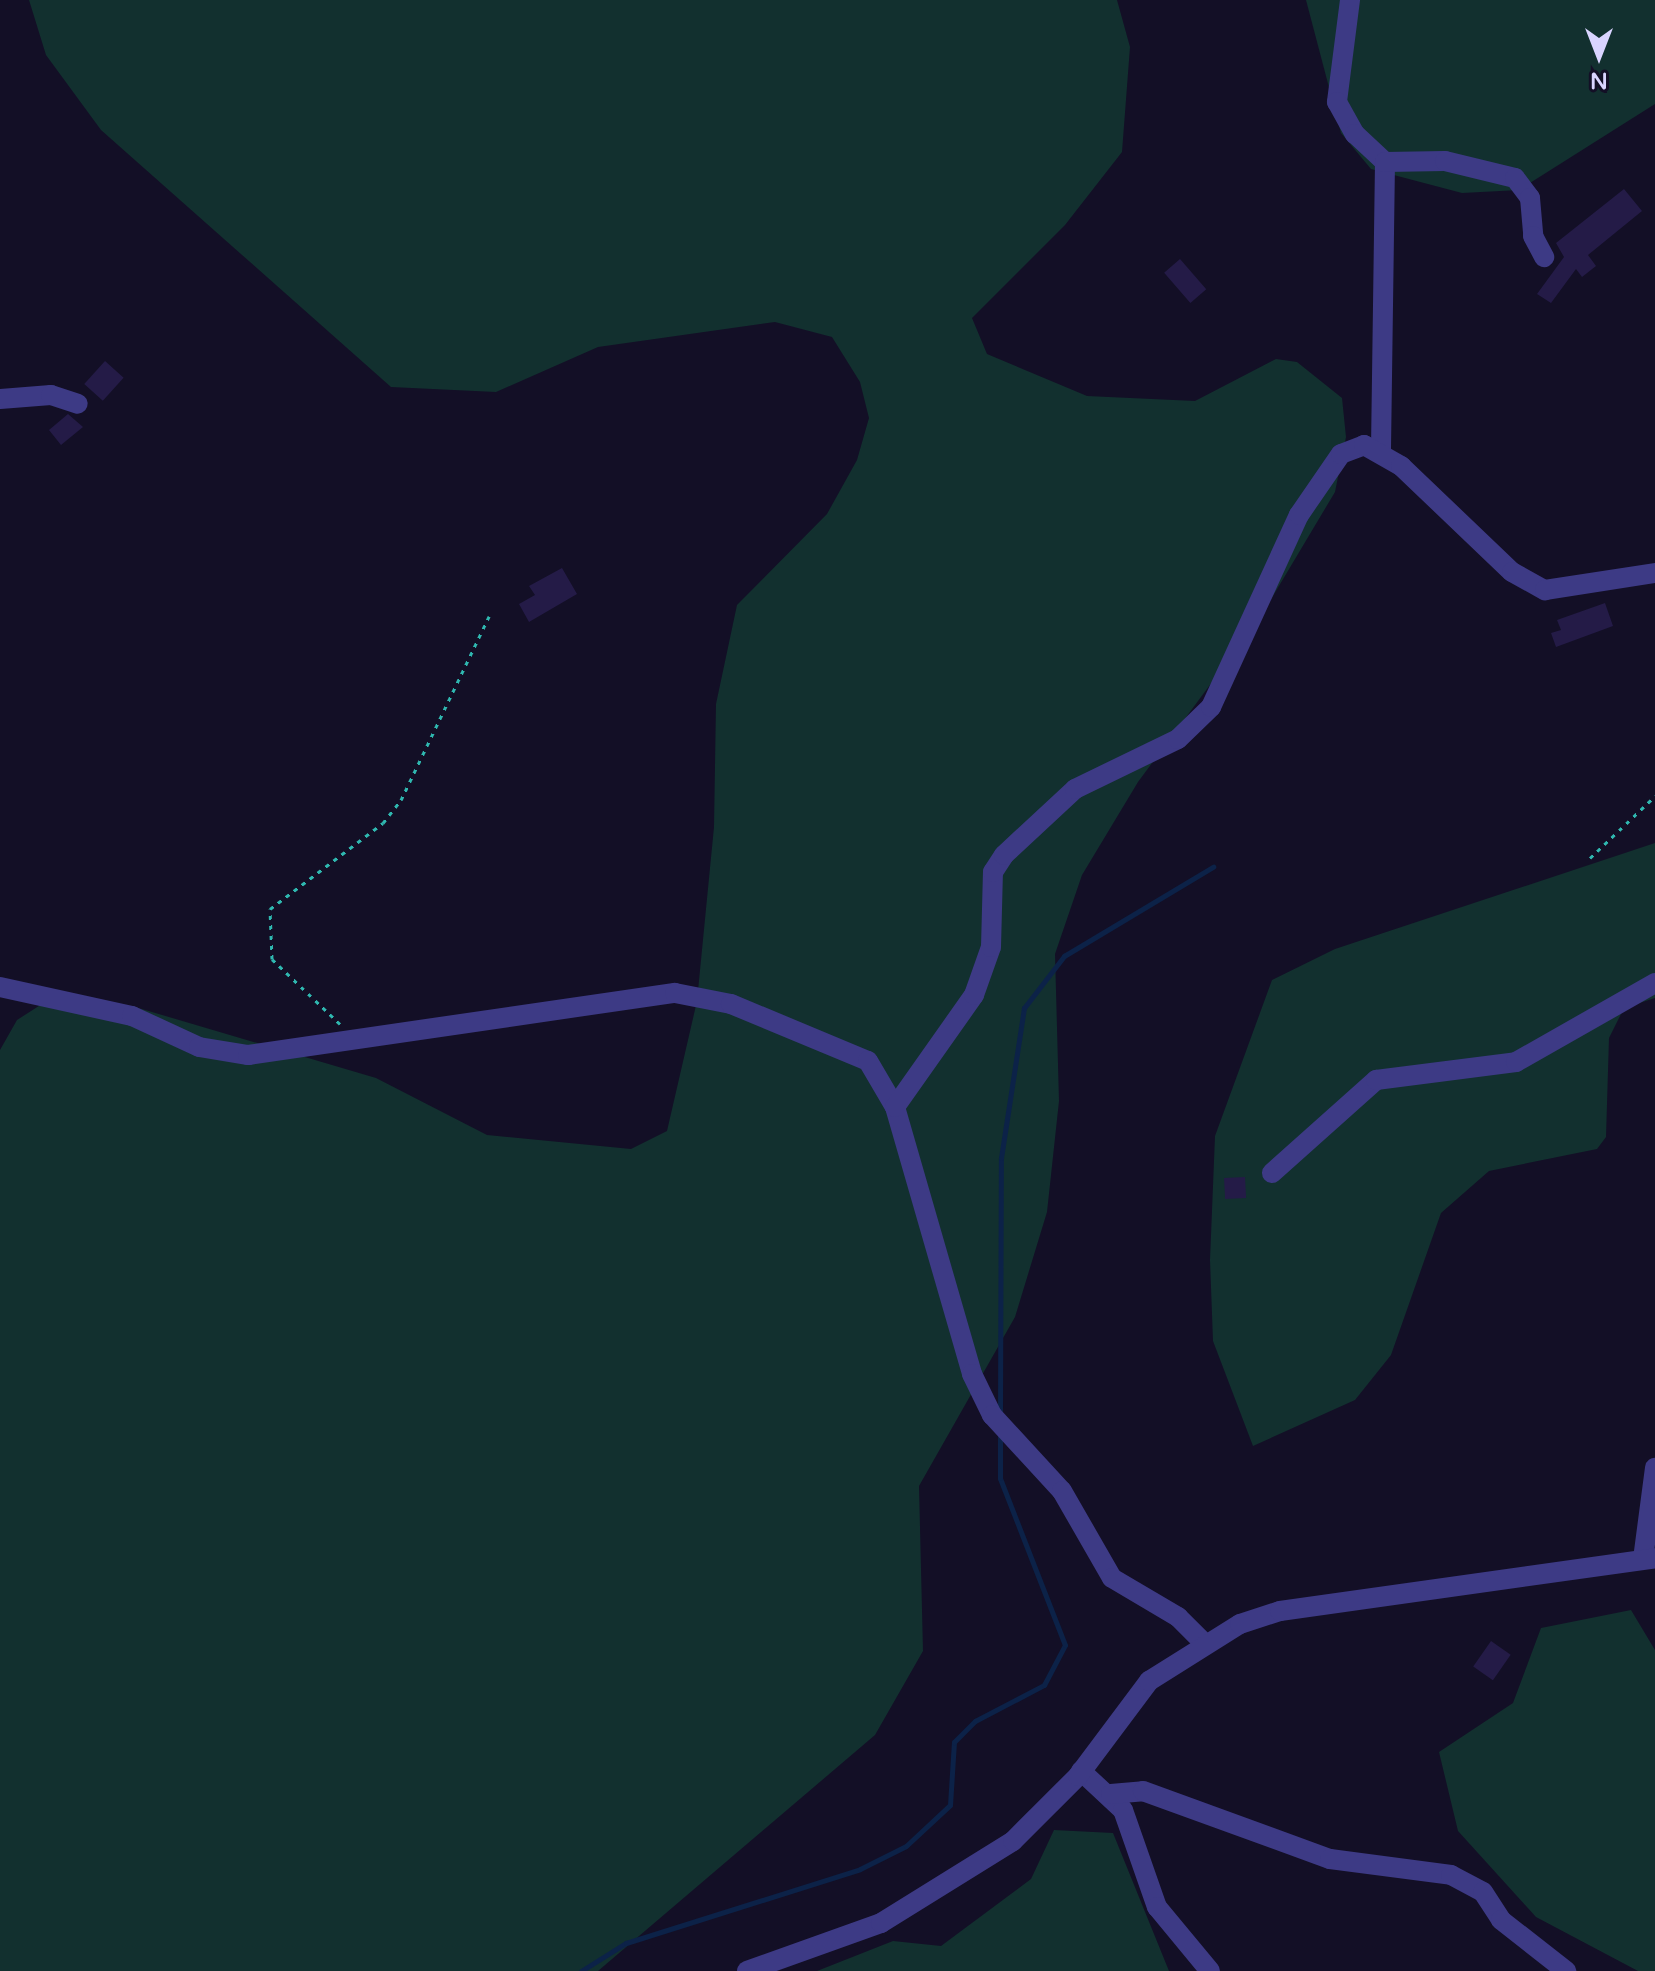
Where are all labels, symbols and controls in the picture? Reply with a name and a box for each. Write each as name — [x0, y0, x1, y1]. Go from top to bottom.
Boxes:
north arrow — [1559, 16, 1639, 96]
text: N — [1590, 67, 1608, 93]

